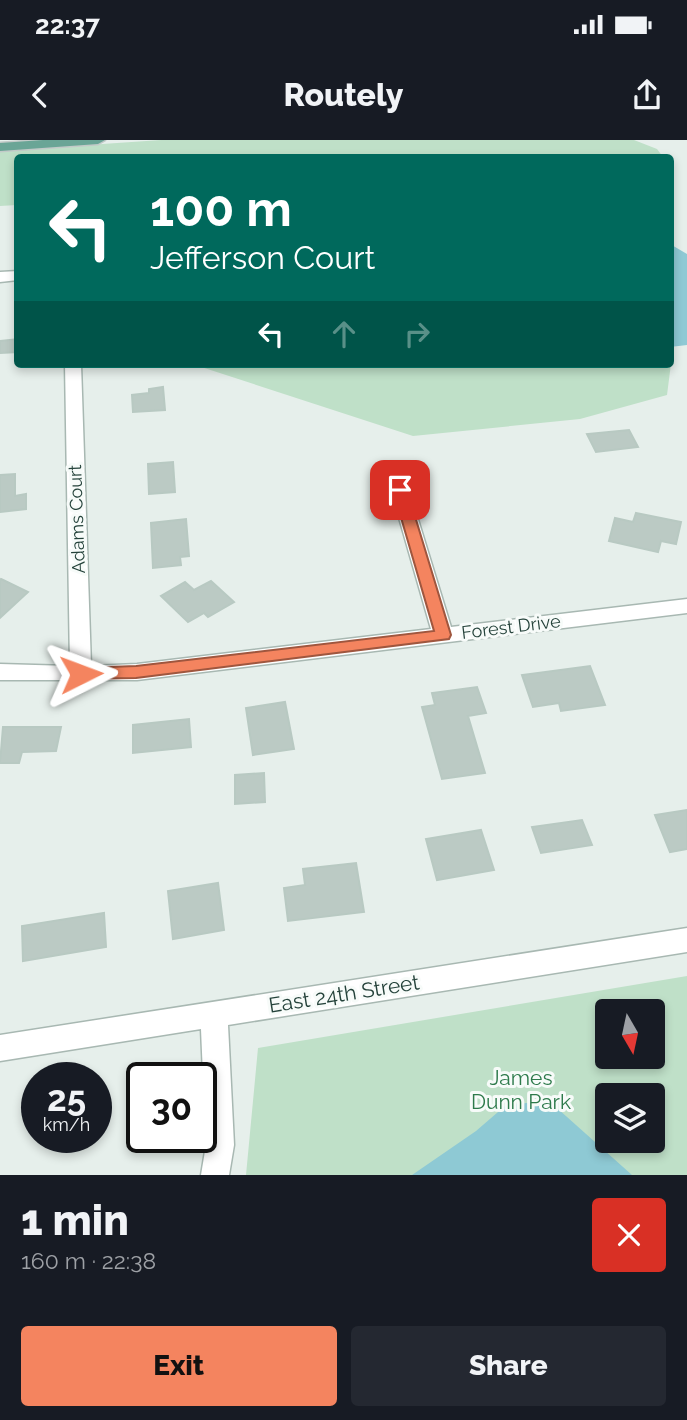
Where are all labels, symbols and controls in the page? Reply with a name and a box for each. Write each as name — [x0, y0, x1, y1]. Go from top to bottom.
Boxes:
text: 22:37 — [35, 10, 100, 40]
icon: back — [21, 76, 59, 114]
text: Routely — [284, 76, 403, 113]
icon: share — [628, 76, 666, 114]
text: 100 m — [150, 180, 292, 237]
icon: left — [35, 182, 126, 273]
text: Jefferson Court — [150, 239, 375, 276]
icon: left — [252, 315, 290, 353]
icon: ahead — [325, 315, 363, 353]
icon: right — [398, 315, 436, 353]
pin — [370, 460, 430, 520]
street label: Adams Court — [64, 464, 89, 574]
icon: arrive — [381, 471, 419, 509]
street label: Forest Drive — [460, 610, 562, 643]
position arrow — [44, 637, 118, 711]
street label: East 24th Street — [267, 969, 421, 1018]
north arrow — [595, 999, 665, 1069]
map controls — [595, 999, 665, 1153]
speed limit sign: 30 — [126, 1062, 217, 1153]
park label: James Dunn Park — [471, 1065, 571, 1114]
text: 25 — [47, 1078, 86, 1119]
button: layers — [595, 1083, 665, 1153]
text: km/h — [43, 1114, 90, 1135]
text: 1 min — [21, 1196, 129, 1245]
button: close — [592, 1198, 666, 1272]
text: 160 m · 22:38 — [21, 1247, 156, 1274]
button: Exit — [21, 1326, 337, 1406]
button: Share — [351, 1326, 666, 1406]

